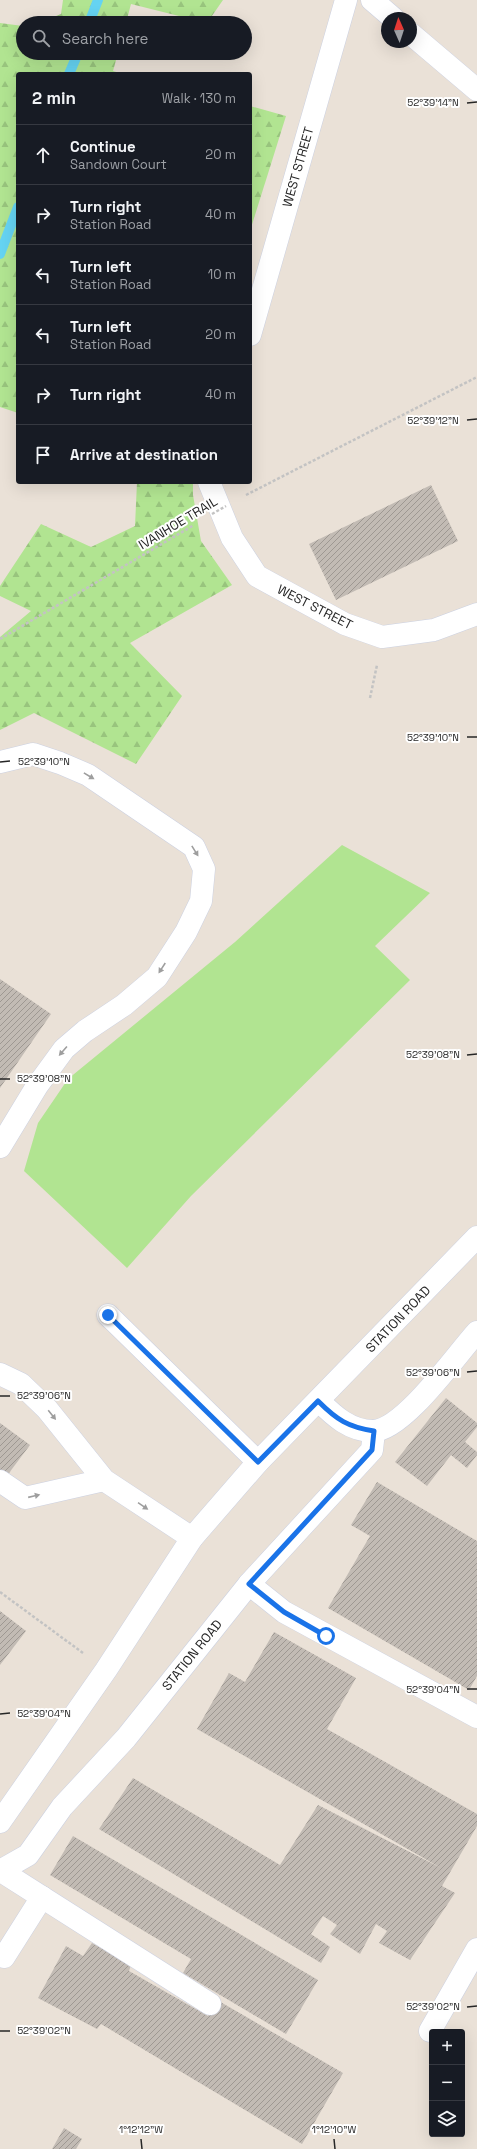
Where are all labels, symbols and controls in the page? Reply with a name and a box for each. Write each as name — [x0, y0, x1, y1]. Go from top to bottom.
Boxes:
north arrow — [381, 12, 417, 48]
search box — [16, 16, 252, 60]
icon: search — [30, 27, 52, 49]
text: Search here — [62, 29, 148, 48]
text: 2 min — [32, 87, 76, 109]
text: Walk · 130 m — [162, 90, 236, 107]
text: 52°39'14"N — [407, 96, 459, 109]
street label: WEST STREET — [278, 125, 318, 209]
text: Continue — [70, 137, 136, 156]
icon: ahead — [32, 144, 54, 166]
text: 20 m — [205, 146, 236, 163]
text: Sandown Court — [70, 156, 167, 173]
text: Turn right — [70, 197, 141, 216]
icon: right — [32, 204, 54, 226]
text: 40 m — [205, 206, 236, 223]
text: Station Road — [70, 216, 151, 233]
text: Turn left — [70, 257, 132, 276]
icon: left — [32, 264, 54, 286]
text: 10 m — [208, 266, 236, 283]
text: Station Road — [70, 276, 151, 293]
text: Turn left — [70, 317, 132, 336]
icon: left — [32, 324, 54, 346]
text: 20 m — [205, 326, 236, 343]
text: Station Road — [70, 336, 151, 353]
icon: right — [32, 384, 54, 406]
text: Turn right — [70, 385, 141, 404]
text: 40 m — [205, 386, 236, 403]
text: 52°39'12"N — [407, 414, 459, 427]
icon: arrive — [32, 444, 54, 466]
text: Arrive at destination — [70, 445, 218, 464]
street label: IVANHOE TRAIL — [135, 493, 221, 553]
street label: WEST STREET — [274, 581, 356, 633]
text: 52°39'10"N — [407, 731, 459, 744]
text: 52°39'10"N — [18, 755, 70, 768]
one-way arrow — [83, 773, 95, 780]
one-way arrow — [191, 845, 198, 857]
one-way arrow — [159, 962, 166, 974]
one-way arrow — [59, 1046, 68, 1056]
text: 52°39'08"N — [406, 1048, 460, 1061]
text: 52°39'08"N — [17, 1072, 71, 1085]
street label: STATION ROAD — [362, 1282, 434, 1356]
route end — [99, 1306, 117, 1324]
text: 52°39'06"N — [406, 1366, 460, 1379]
text: 52°39'06"N — [17, 1389, 71, 1402]
one-way arrow — [47, 1410, 56, 1421]
one-way arrow — [28, 1492, 40, 1498]
one-way arrow — [137, 1502, 149, 1509]
street label: STATION ROAD — [158, 1616, 226, 1694]
route start — [317, 1627, 335, 1645]
text: 52°39'04"N — [406, 1683, 460, 1696]
text: 52°39'04"N — [17, 1707, 71, 1720]
text: 52°39'02"N — [406, 2000, 460, 2013]
text: 52°39'02"N — [17, 2024, 71, 2037]
map controls — [429, 2029, 465, 2137]
button: + — [429, 2029, 465, 2065]
button: − — [429, 2065, 465, 2101]
button: layers — [429, 2101, 465, 2137]
text: 1°12'12"W — [119, 2123, 163, 2136]
text: 1°12'10"W — [312, 2123, 356, 2136]

